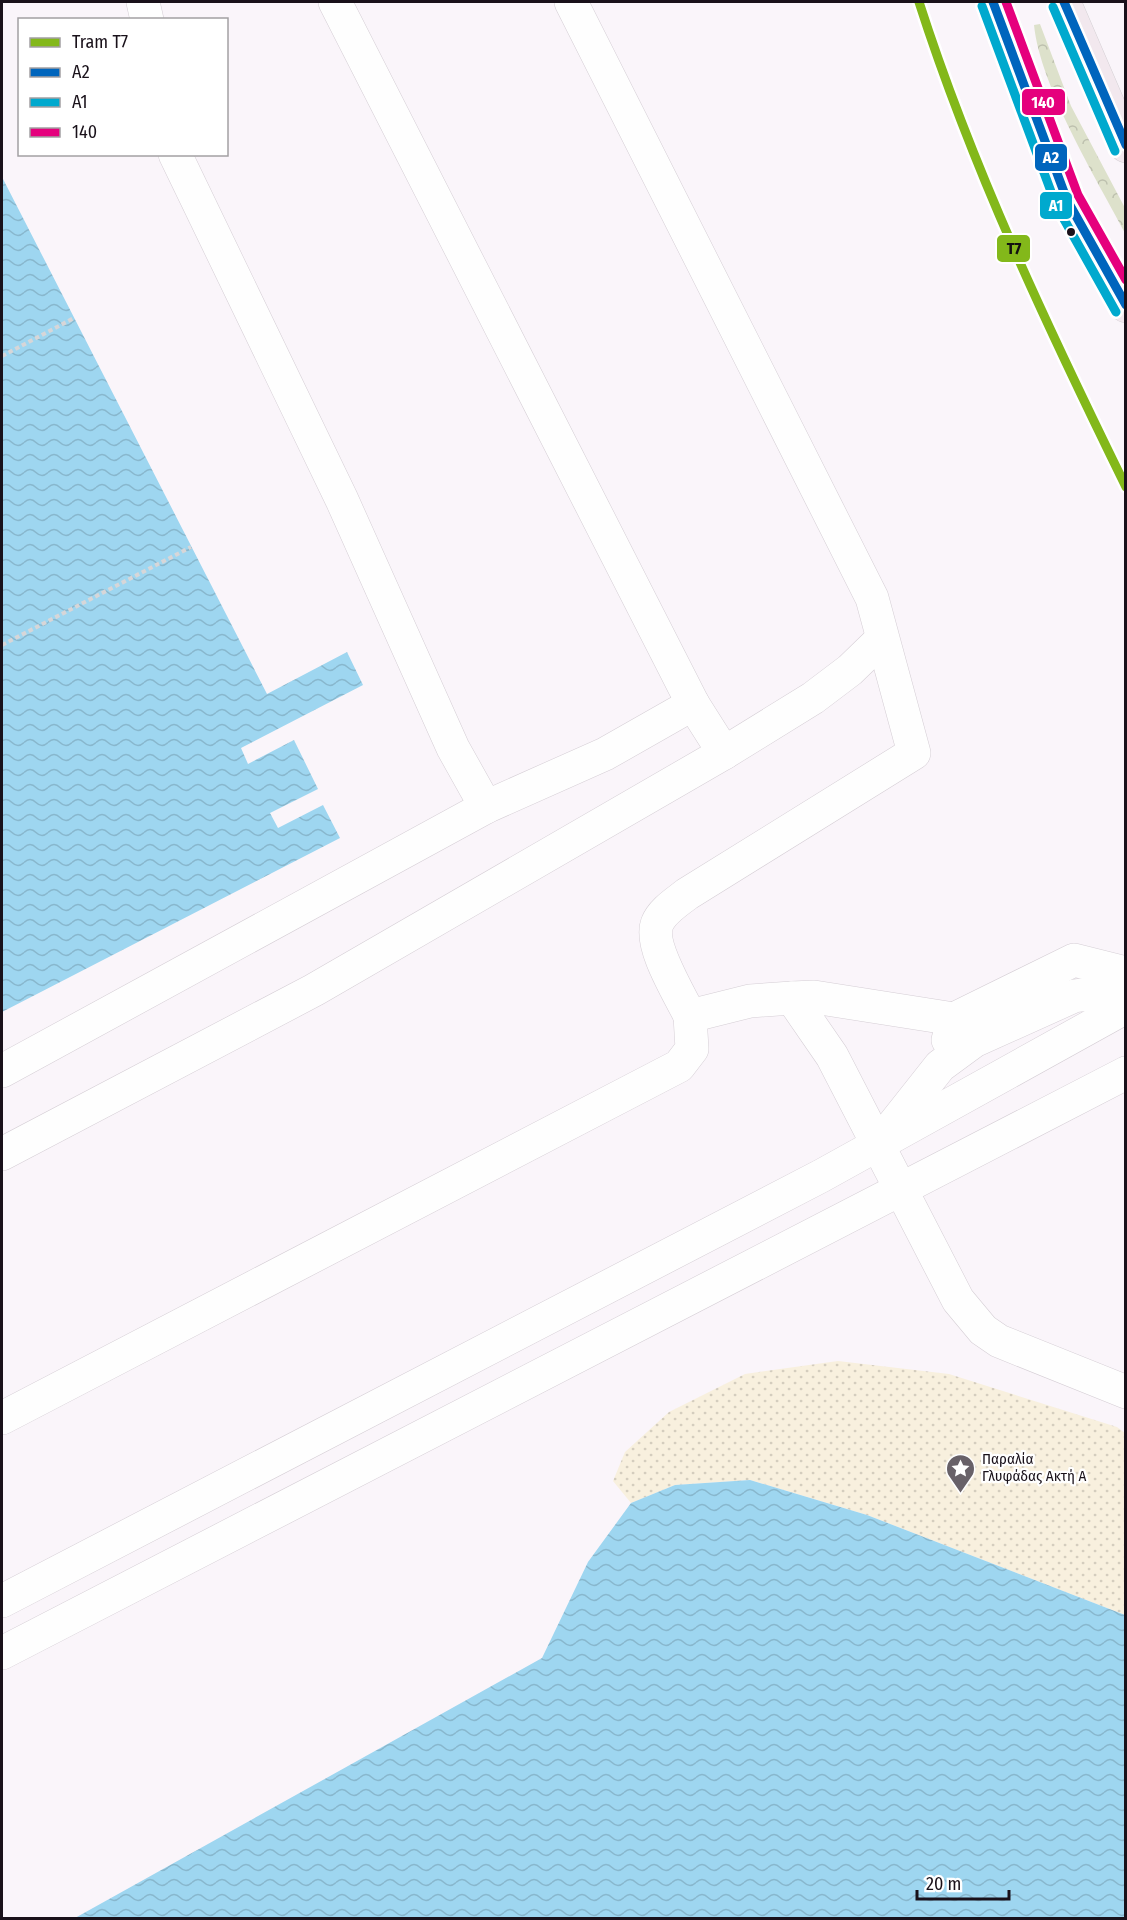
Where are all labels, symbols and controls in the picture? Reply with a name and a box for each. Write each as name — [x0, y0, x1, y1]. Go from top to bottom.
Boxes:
legend — [18, 18, 228, 156]
text: Tram Τ7 — [72, 31, 128, 53]
text: Α2 — [72, 61, 90, 83]
line badge: 140 — [1021, 88, 1066, 116]
text: Α1 — [72, 91, 88, 113]
text: 140 — [1031, 93, 1055, 112]
text: 140 — [72, 121, 97, 143]
line badge: Α2 — [1034, 143, 1068, 172]
text: Α2 — [1042, 148, 1060, 167]
line badge: Α1 — [1039, 191, 1073, 220]
text: Α1 — [1048, 196, 1063, 215]
unlabelled marker — [1065, 226, 1077, 238]
line badge: Τ7 — [996, 234, 1031, 263]
text: Τ7 — [1007, 239, 1022, 258]
place label: Παραλία Γλυφάδας Ακτή Α — [982, 1450, 1086, 1485]
place icon: Παραλία Γλυφάδας Ακτή Α — [945, 1452, 977, 1494]
scale bar — [917, 1863, 1008, 1901]
text: 20 m — [926, 1873, 961, 1895]

